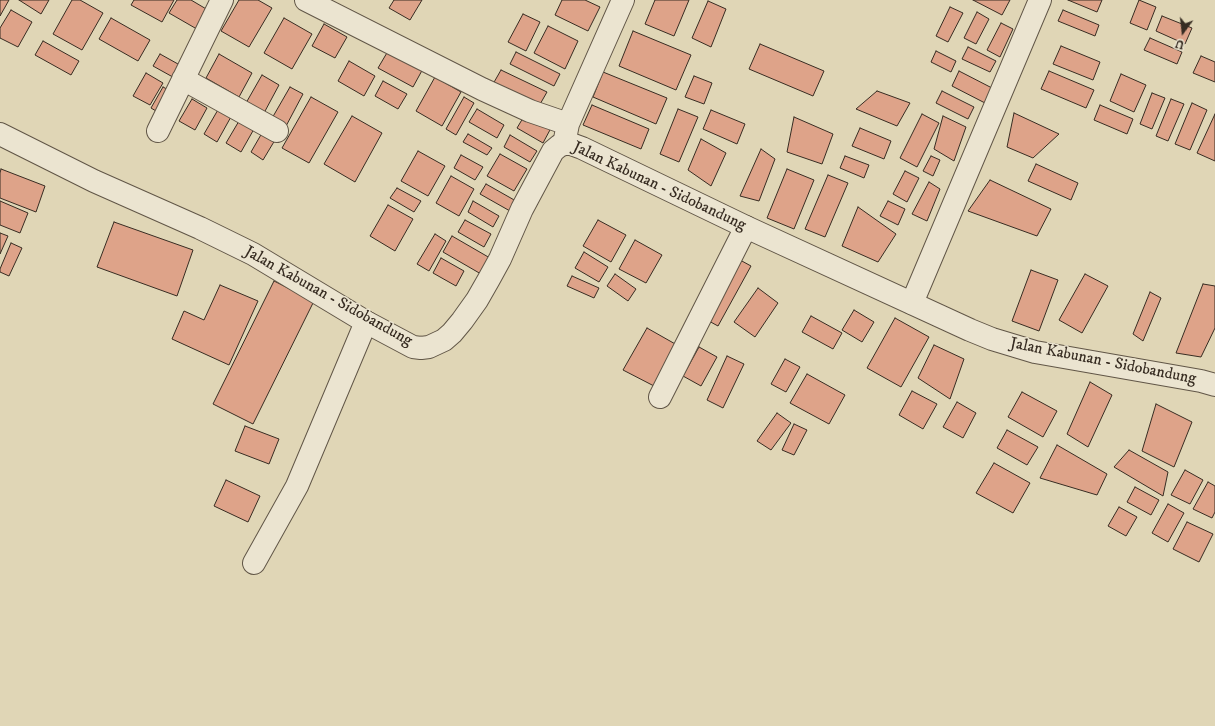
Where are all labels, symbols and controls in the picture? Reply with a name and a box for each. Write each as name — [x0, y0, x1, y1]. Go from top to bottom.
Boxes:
north arrow — [1163, 12, 1203, 52]
text: U — [1174, 36, 1186, 51]
street label: Jalan Kabunan - Sidobandung — [569, 138, 749, 236]
street label: Jalan Kabunan - Sidobandung — [241, 243, 415, 351]
street label: Jalan Kabunan - Sidobandung — [1008, 335, 1198, 389]

